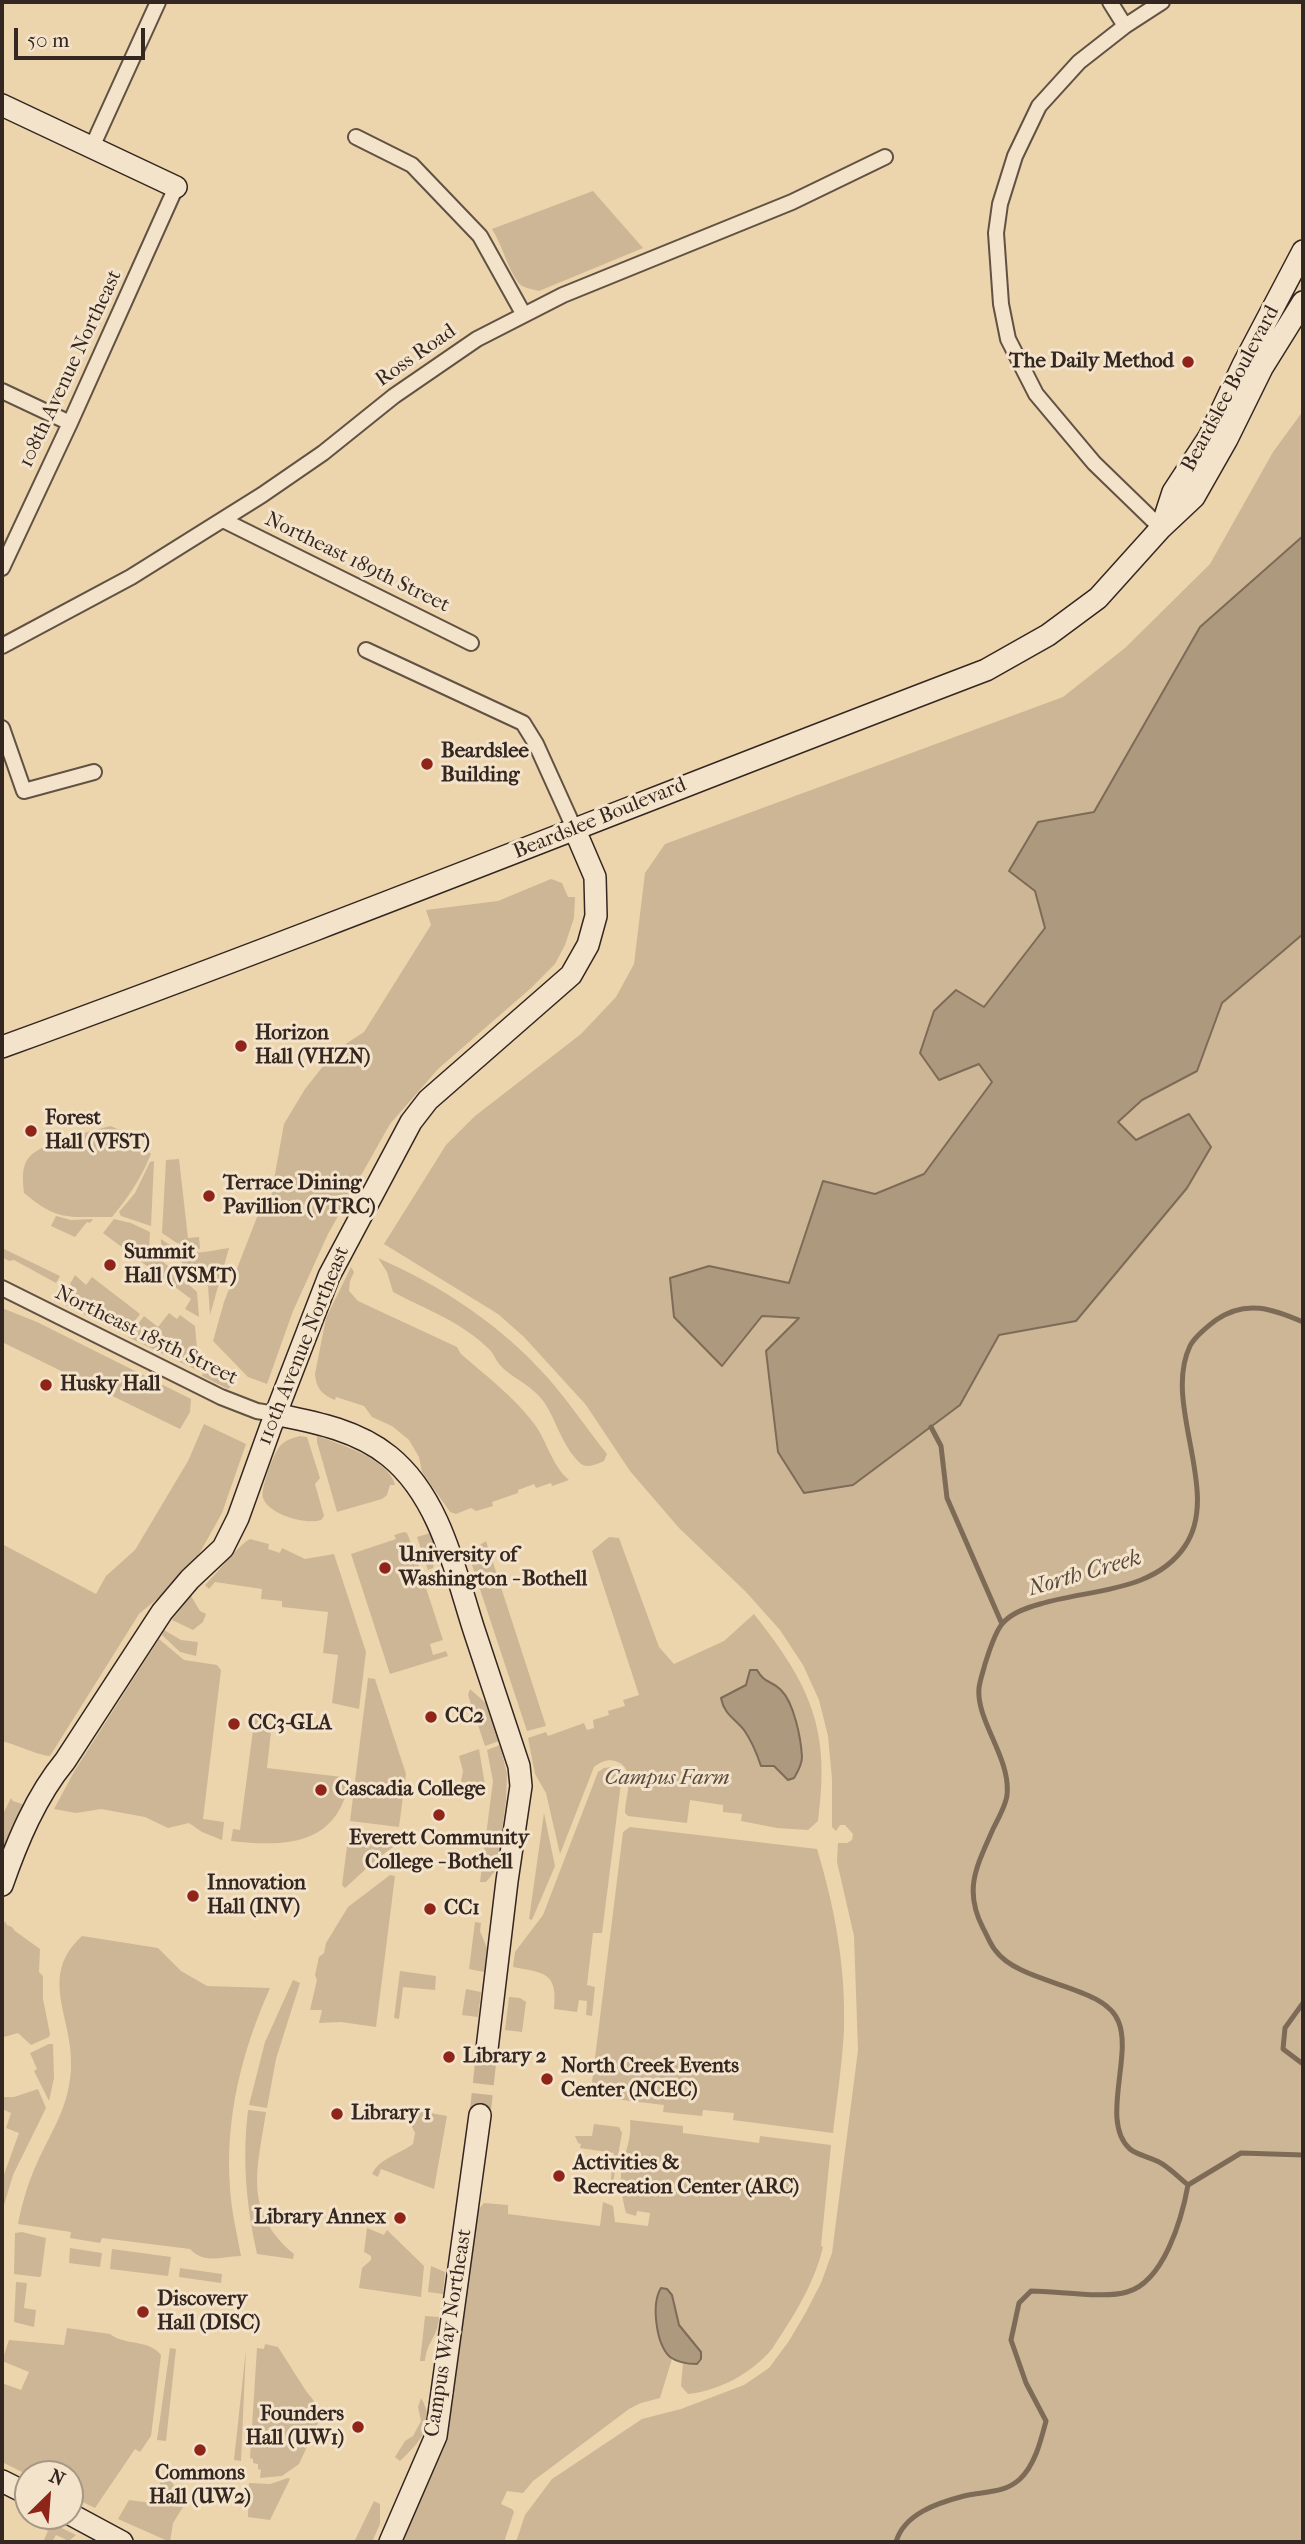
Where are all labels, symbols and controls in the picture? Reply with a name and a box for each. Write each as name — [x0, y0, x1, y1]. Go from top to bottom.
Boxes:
scale bar — [18, 14, 149, 58]
text: 50 m — [27, 28, 70, 52]
street label: 108th Avenue Northeast — [14, 266, 128, 472]
street label: Beardslee Boulevard — [1177, 302, 1285, 476]
street label: Ross Road — [371, 319, 461, 393]
place label: The Daily Method — [1009, 349, 1174, 375]
marker: The Daily Method — [1180, 354, 1196, 370]
street label: Northeast 189th Street — [261, 507, 453, 619]
place label: Beardslee Building — [441, 739, 529, 789]
marker: Beardslee Building — [419, 756, 435, 772]
street label: Beardslee Boulevard — [510, 773, 690, 865]
place label: Horizon Hall (VHZN) — [255, 1021, 370, 1071]
marker: Horizon Hall (VHZN) — [233, 1038, 249, 1054]
place label: Forest Hall (VFST) — [45, 1106, 150, 1156]
marker: Forest Hall (VFST) — [23, 1123, 39, 1139]
place label: Terrace Dining Pavillion (VTRC) — [223, 1171, 376, 1221]
marker: Terrace Dining Pavillion (VTRC) — [201, 1188, 217, 1204]
place label: Summit Hall (VSMT) — [124, 1240, 237, 1290]
street label: 110th Avenue Northeast — [253, 1243, 355, 1449]
marker: Summit Hall (VSMT) — [102, 1257, 118, 1273]
street label: Northeast 185th Street — [50, 1281, 242, 1391]
place label: Husky Hall — [60, 1372, 160, 1398]
marker: Husky Hall — [38, 1377, 54, 1393]
place label: University of Washington - Bothell — [399, 1543, 587, 1593]
water label: North Creek — [1025, 1545, 1145, 1603]
marker: University of Washington - Bothell — [377, 1560, 393, 1576]
place label: CC2 — [445, 1704, 484, 1730]
marker: CC2 — [423, 1709, 439, 1725]
place label: CC3-GLA — [248, 1711, 332, 1737]
marker: CC3-GLA — [226, 1716, 242, 1732]
park label: Campus Farm — [604, 1766, 730, 1792]
place label: Cascadia College — [335, 1777, 485, 1803]
marker: Cascadia College — [313, 1782, 329, 1798]
marker: Everett Community College - Bothell — [431, 1807, 447, 1823]
place label: Everett Community College - Bothell — [349, 1826, 529, 1876]
place label: Innovation Hall (INV) — [207, 1871, 306, 1921]
marker: Innovation Hall (INV) — [185, 1888, 201, 1904]
place label: CC1 — [444, 1896, 480, 1922]
marker: CC1 — [422, 1901, 438, 1917]
place label: Library 2 — [463, 2044, 547, 2070]
marker: Library 2 — [441, 2049, 457, 2065]
place label: North Creek Events Center (NCEC) — [561, 2054, 739, 2104]
marker: North Creek Events Center (NCEC) — [539, 2071, 555, 2087]
place label: Library 1 — [351, 2101, 431, 2127]
marker: Library 1 — [329, 2106, 345, 2122]
place label: Activities & Recreation Center (ARC) — [573, 2151, 799, 2201]
marker: Activities & Recreation Center (ARC) — [551, 2168, 567, 2184]
place label: Library Annex — [254, 2205, 386, 2231]
marker: Library Annex — [392, 2210, 408, 2226]
street label: Campus Way Northeast — [420, 2227, 478, 2439]
place label: Discovery Hall (DISC) — [157, 2287, 260, 2337]
marker: Discovery Hall (DISC) — [135, 2304, 151, 2320]
place label: Founders Hall (UW1) — [245, 2402, 344, 2452]
marker: Founders Hall (UW1) — [350, 2419, 366, 2435]
marker: Commons Hall (UW2) — [192, 2442, 208, 2458]
north arrow — [14, 2460, 84, 2530]
place label: Commons Hall (UW2) — [149, 2461, 251, 2511]
text: N — [46, 2465, 68, 2491]

